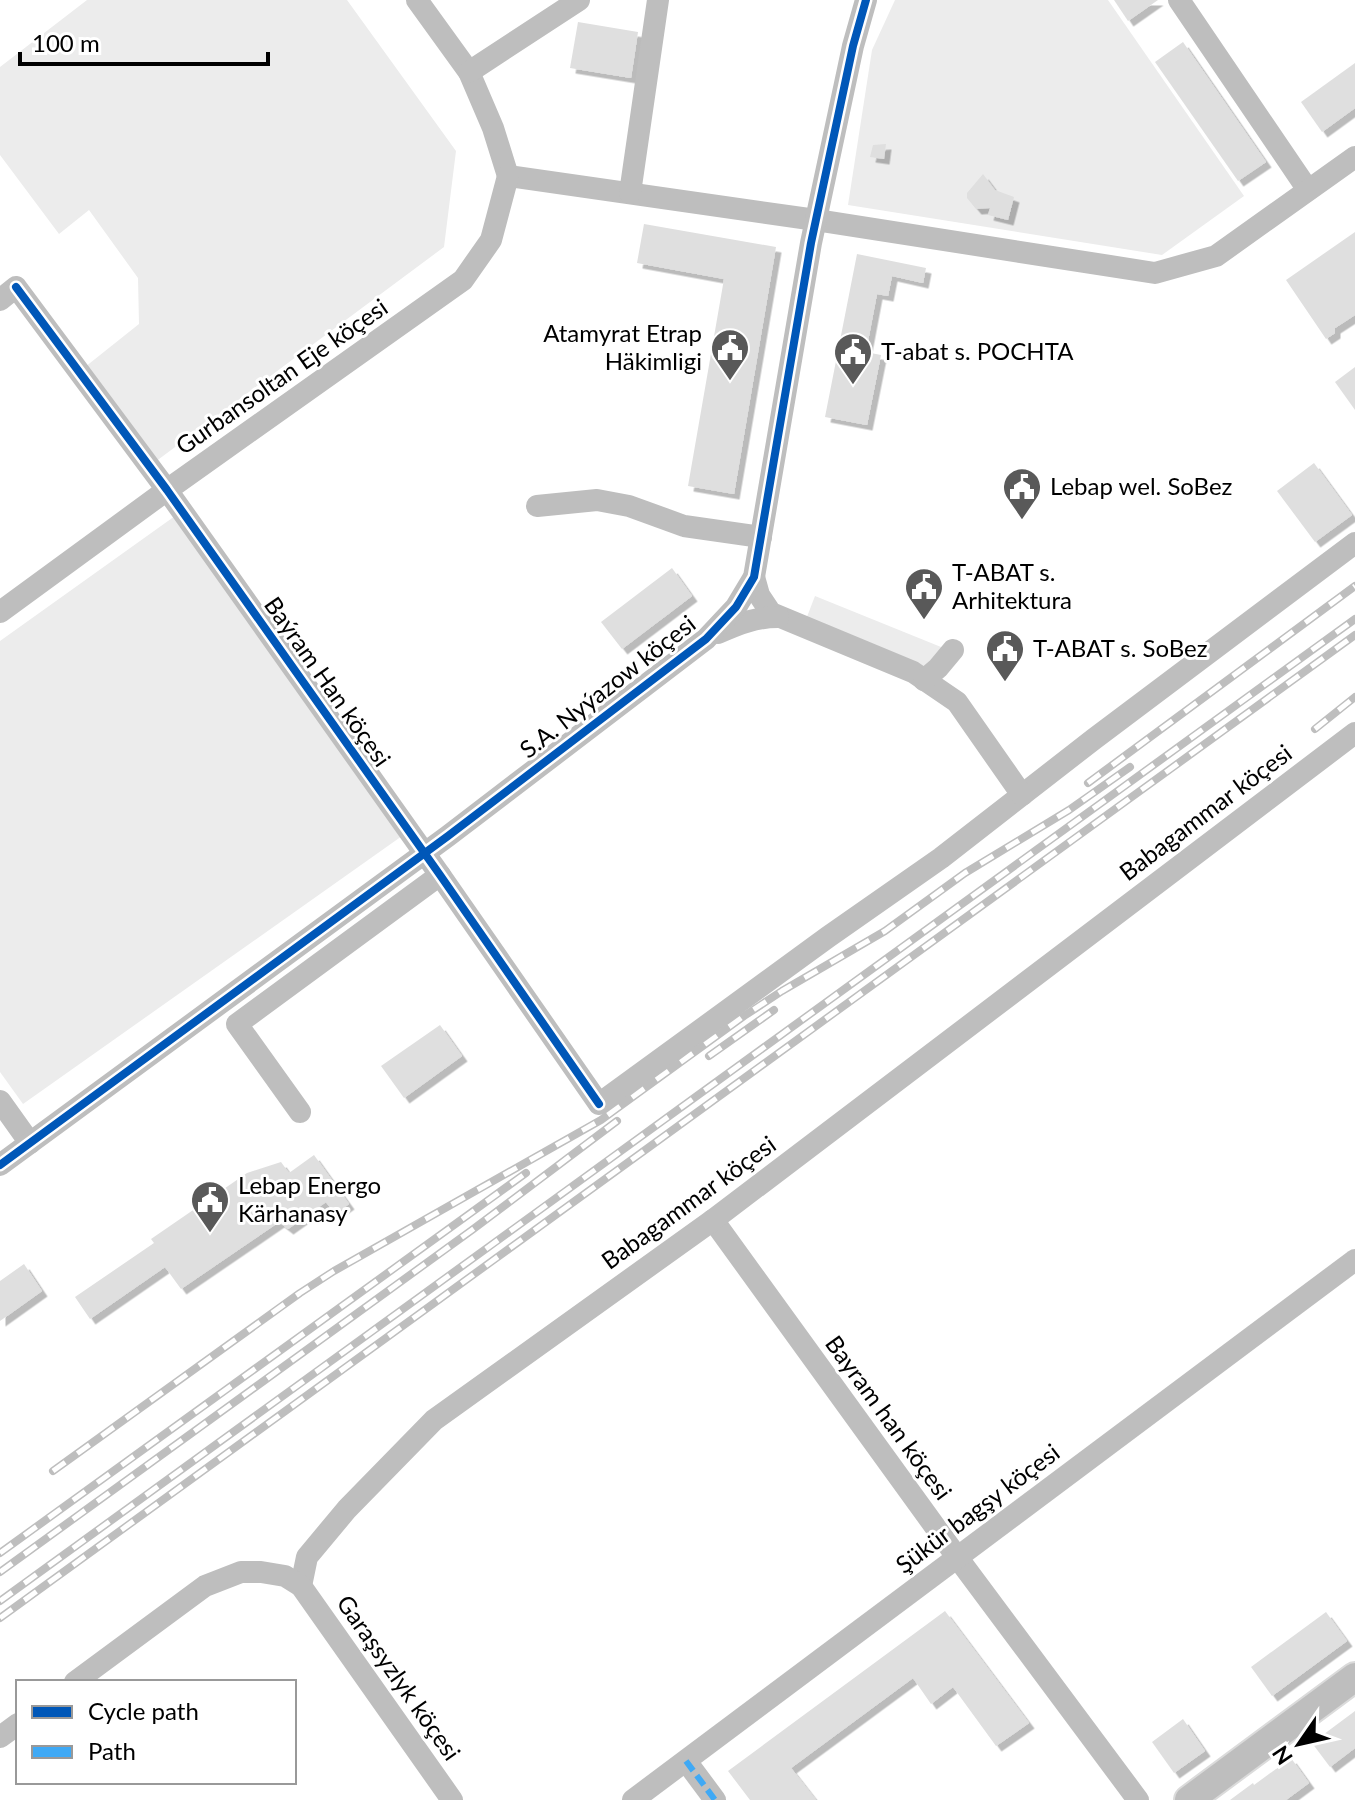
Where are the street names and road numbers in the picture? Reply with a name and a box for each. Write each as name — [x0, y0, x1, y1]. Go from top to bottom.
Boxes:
street label: Gurbansoltan Eje köçesi — [170, 292, 392, 460]
street label: Baýram Han köçesi — [259, 591, 398, 772]
street label: S.A. Nyýazow köçesi — [513, 608, 701, 763]
street label: Babagammar köçesi — [1113, 738, 1297, 886]
street label: Babagammar köçesi — [595, 1129, 781, 1275]
street label: Bayram han köçesi — [820, 1329, 958, 1505]
street label: Şükür bagşy köçesi — [890, 1437, 1065, 1579]
street label: Garaşsyzlyk köçesi — [331, 1589, 467, 1765]

